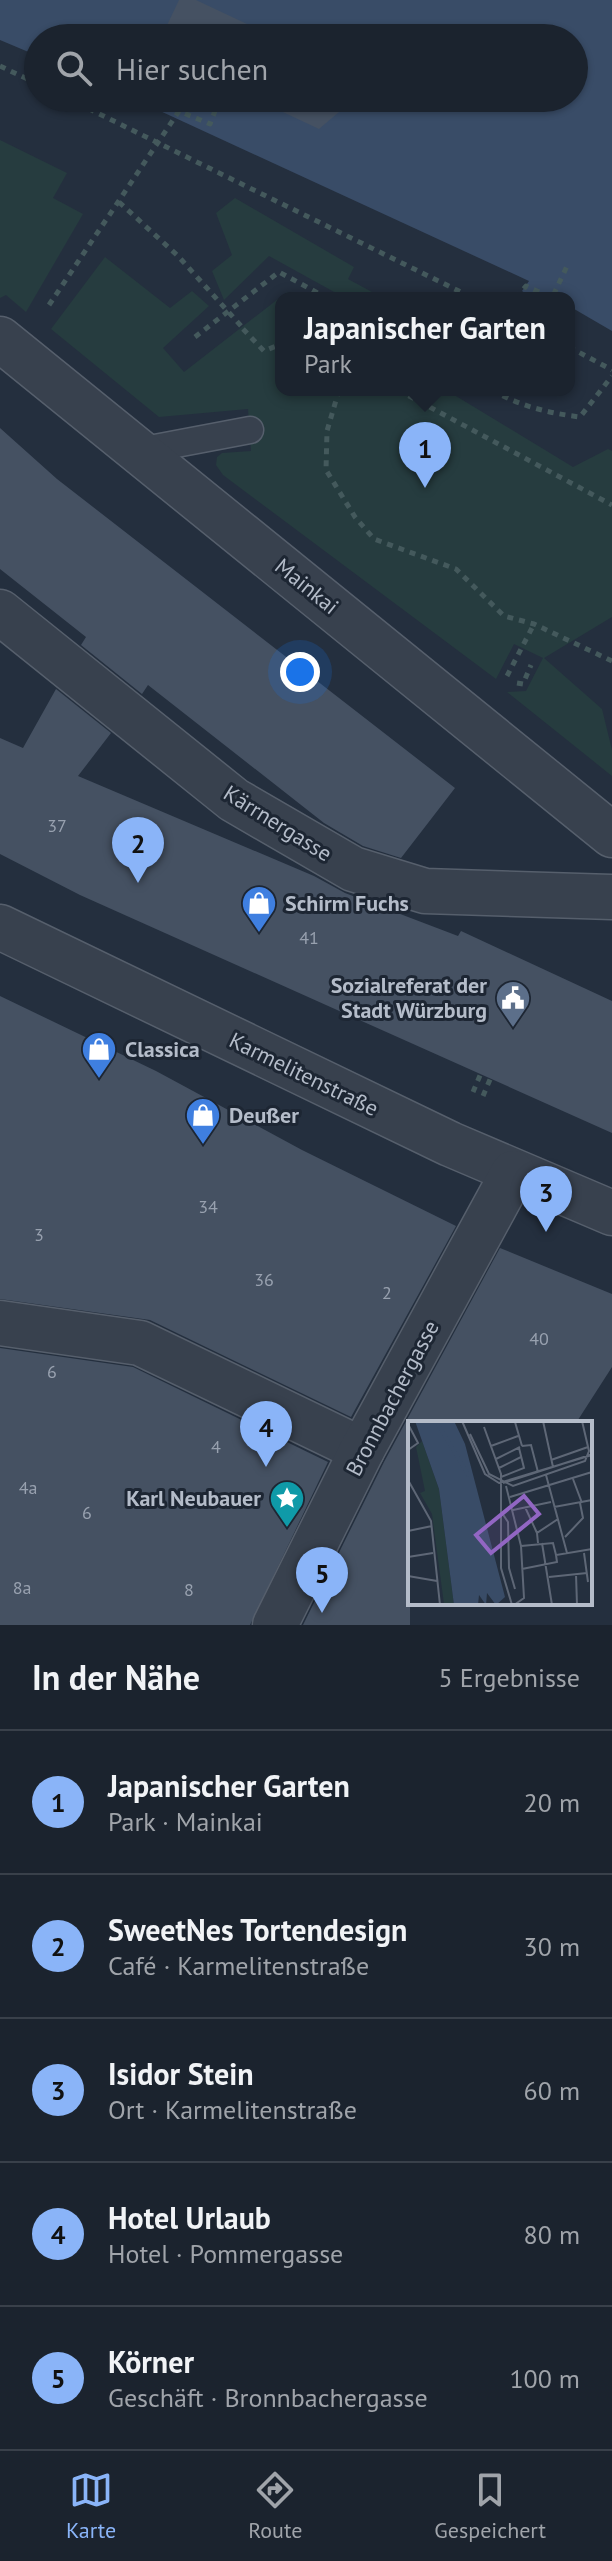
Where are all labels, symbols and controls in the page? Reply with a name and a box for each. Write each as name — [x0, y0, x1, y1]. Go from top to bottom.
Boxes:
search box — [24, 24, 588, 112]
icon: search — [52, 46, 96, 90]
text: Hier suchen — [116, 49, 268, 88]
popup — [275, 292, 575, 396]
text: Japanischer Garten — [304, 308, 546, 347]
text: Park — [304, 347, 352, 380]
pin: 1 — [399, 422, 451, 488]
street label: Mainkai — [270, 552, 344, 620]
your location — [280, 652, 320, 692]
street label: Kärrnergasse — [219, 779, 337, 867]
house number: 37 — [47, 814, 67, 837]
pin: 2 — [112, 817, 164, 883]
shop icon: Schirm Fuchs — [240, 884, 278, 934]
place label: Schirm Fuchs — [285, 889, 409, 917]
house number: 41 — [299, 926, 319, 949]
place label: Sozialreferat der Stadt Würzburg — [331, 971, 487, 1024]
public building icon: Sozialreferat der Stadt Würzburg — [494, 979, 532, 1029]
street label: Karmelitenstraße — [225, 1026, 383, 1122]
shop icon: Classica — [80, 1030, 118, 1080]
place label: Classica — [125, 1035, 200, 1063]
shop icon: Deußer — [184, 1096, 222, 1146]
place label: Deußer — [229, 1101, 299, 1129]
pin: 3 — [520, 1166, 572, 1232]
house number: 34 — [198, 1195, 218, 1218]
house number: 3 — [34, 1223, 44, 1246]
house number: 36 — [254, 1268, 274, 1291]
house number: 2 — [382, 1281, 392, 1304]
street label: Bronnbachergasse — [339, 1315, 445, 1481]
house number: 40 — [529, 1327, 549, 1350]
house number: 6 — [47, 1360, 57, 1383]
pin: 4 — [240, 1401, 292, 1467]
inset map — [408, 1421, 592, 1605]
house number: 4 — [211, 1435, 221, 1458]
house number: 4a — [19, 1476, 37, 1499]
place icon: Karl Neubauer — [268, 1479, 306, 1529]
place label: Karl Neubauer — [126, 1484, 261, 1512]
house number: 6 — [82, 1501, 92, 1524]
pin: 5 — [296, 1547, 348, 1613]
house number: 8a — [13, 1576, 31, 1599]
house number: 8 — [184, 1578, 194, 1601]
text: In der Nähe — [32, 1655, 200, 1699]
text: 5 Ergebnisse — [439, 1661, 580, 1694]
text: Japanischer Garten — [108, 1766, 350, 1805]
text: 1 — [51, 1786, 65, 1819]
text: 20 m — [524, 1786, 580, 1819]
text: Park · Mainkai — [108, 1805, 263, 1838]
text: SweetNes Tortendesign — [108, 1910, 407, 1949]
text: 2 — [51, 1930, 65, 1963]
text: 30 m — [524, 1930, 580, 1963]
text: Café · Karmelitenstraße — [108, 1949, 369, 1982]
text: Isidor Stein — [108, 2054, 254, 2093]
text: 3 — [51, 2074, 65, 2107]
text: 60 m — [524, 2074, 580, 2107]
text: Ort · Karmelitenstraße — [108, 2093, 357, 2126]
text: Hotel Urlaub — [108, 2198, 271, 2237]
text: 4 — [51, 2218, 65, 2251]
text: 80 m — [524, 2218, 580, 2251]
text: Hotel · Pommergasse — [108, 2237, 343, 2270]
text: Körner — [108, 2342, 194, 2381]
text: 5 — [51, 2362, 65, 2395]
text: 100 m — [509, 2362, 580, 2395]
text: Geschäft · Bronnbachergasse — [108, 2381, 428, 2414]
tab: Karte — [66, 2468, 116, 2544]
tab: Route — [248, 2468, 302, 2544]
tab: Gespeichert — [434, 2468, 546, 2544]

